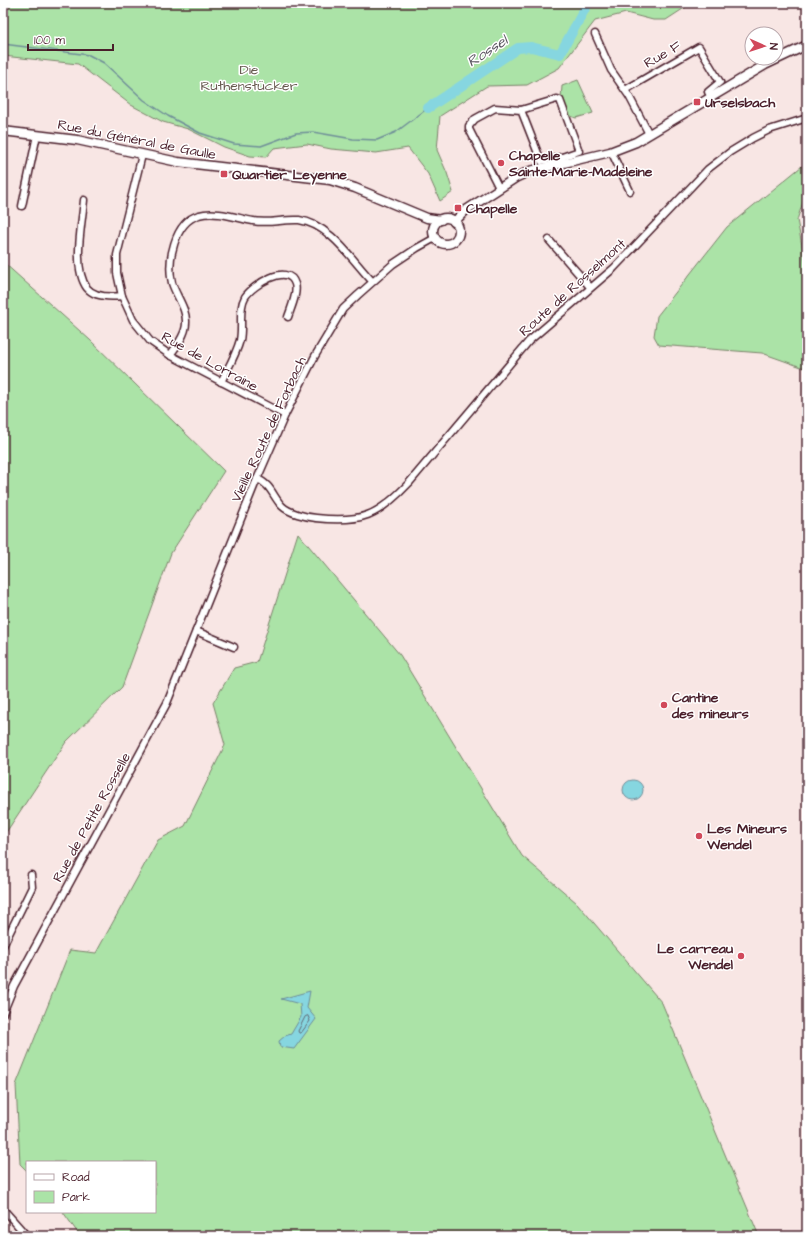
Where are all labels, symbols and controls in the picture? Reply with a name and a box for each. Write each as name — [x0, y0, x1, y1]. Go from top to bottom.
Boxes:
scale bar — [28, 26, 113, 52]
north arrow — [744, 26, 784, 66]
water label: Rossel — [463, 30, 513, 72]
text: 100 m — [34, 32, 65, 49]
street label: Rue F — [640, 36, 685, 74]
text: N — [766, 43, 781, 50]
park label: Die Ruthenstücker — [201, 60, 298, 96]
place label: Urselsbach — [705, 93, 776, 113]
marker: Urselsbach — [692, 97, 702, 107]
street label: Rue du Général de Gaulle — [56, 115, 218, 165]
place label: Chapelle Sainte-Marie-Madeleine — [508, 146, 653, 182]
marker: Chapelle Sainte-Marie-Madeleine — [496, 158, 506, 168]
place label: Quartier Leyenne — [232, 165, 347, 185]
marker: Quartier Leyenne — [219, 169, 229, 179]
place label: Chapelle — [466, 199, 518, 219]
marker: Chapelle — [453, 203, 463, 213]
street label: Route de Rosselmont — [515, 234, 631, 341]
street label: Rue de Lorraine — [158, 327, 262, 397]
street label: Vieille Route de Forbach — [226, 353, 311, 505]
place label: Cantine des mineurs — [671, 688, 749, 724]
marker: Cantine des mineurs — [659, 700, 669, 710]
street label: Rue de Petite Rosselle — [48, 749, 136, 886]
place label: Les Mineurs Wendel — [706, 819, 787, 855]
marker: Les Mineurs Wendel — [694, 831, 704, 841]
place label: Le carreau Wendel — [657, 939, 734, 975]
marker: Le carreau Wendel — [736, 951, 746, 961]
legend — [26, 1161, 156, 1213]
text: Road — [62, 1169, 90, 1186]
text: Park — [62, 1189, 90, 1206]

